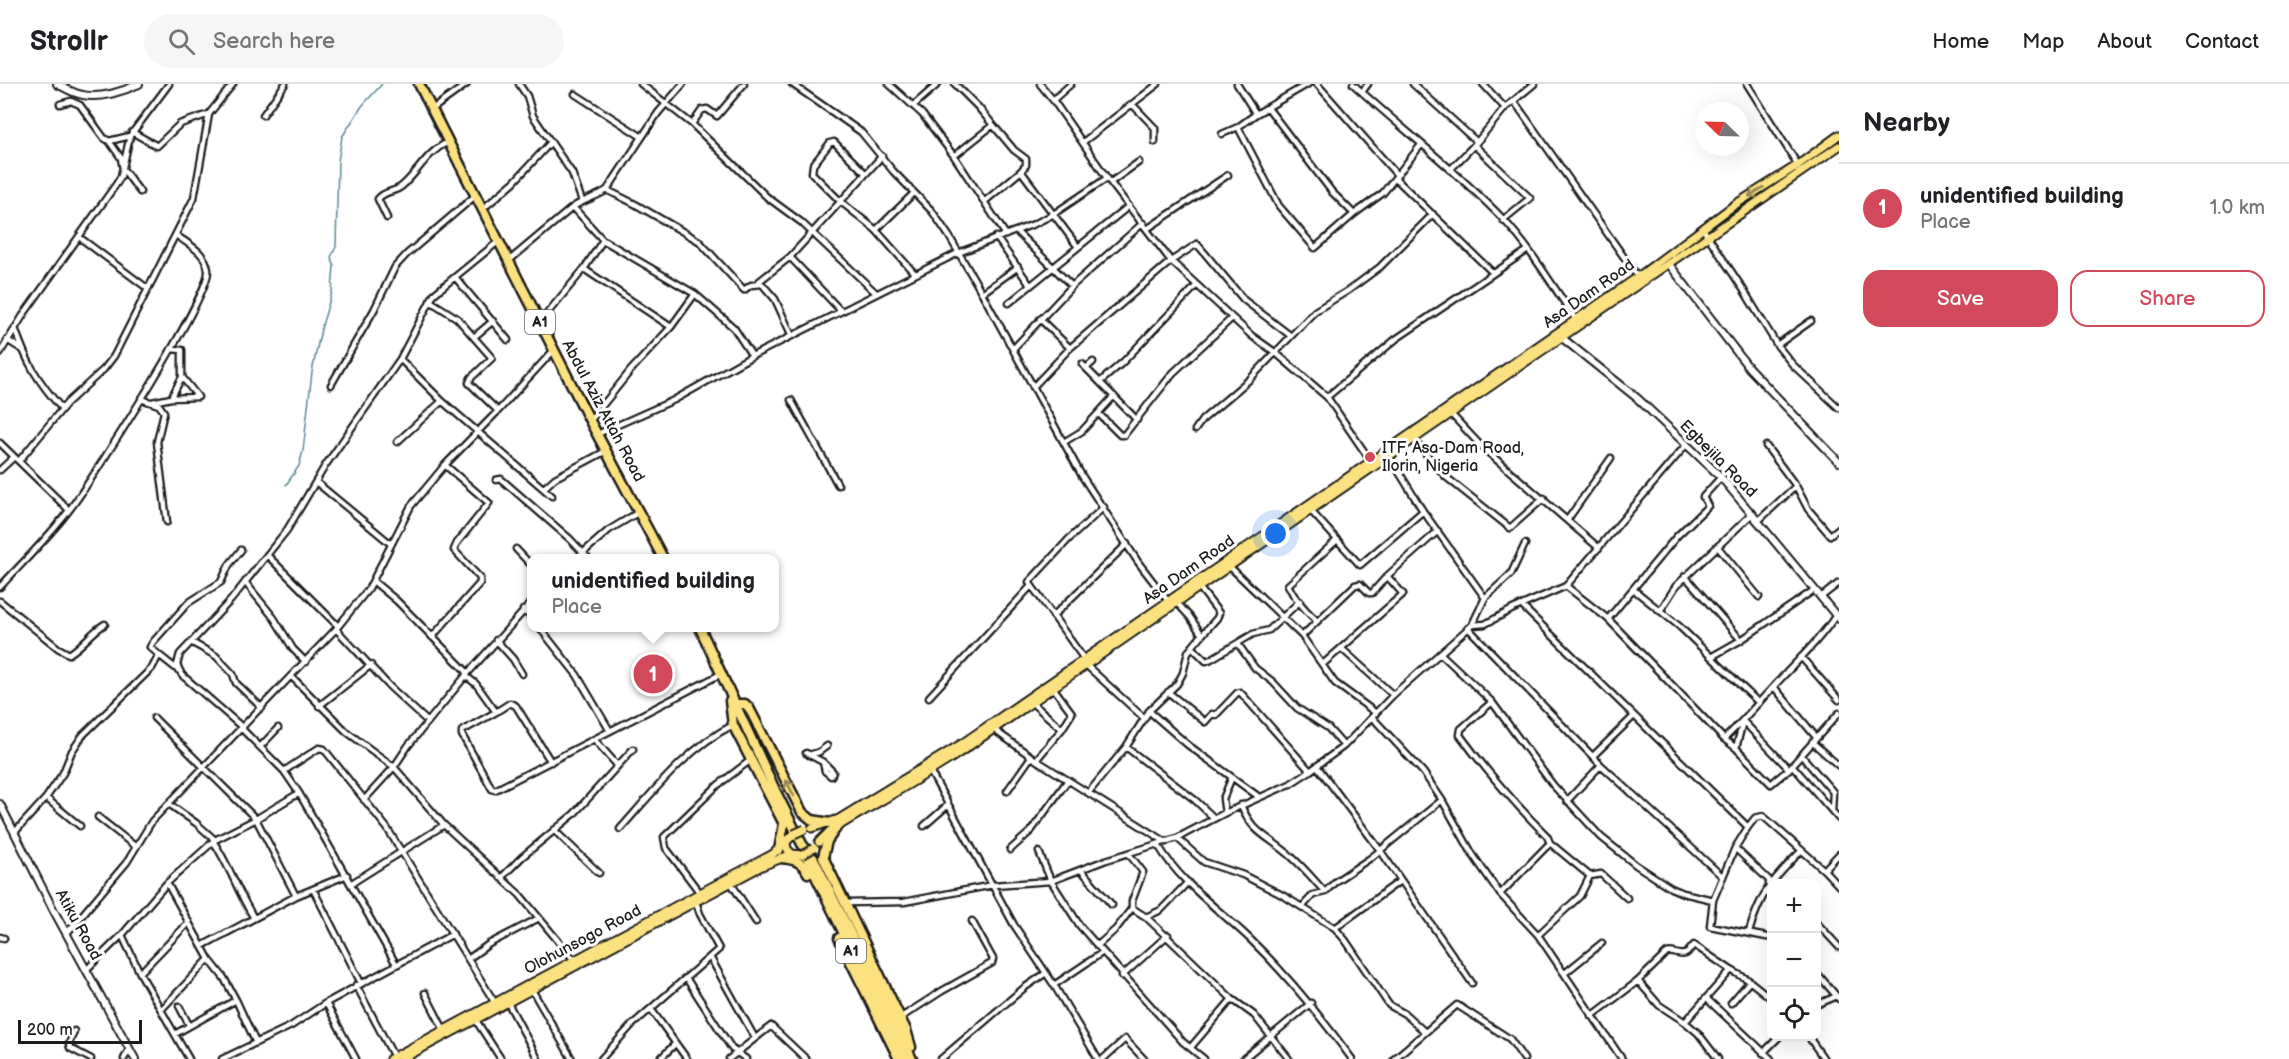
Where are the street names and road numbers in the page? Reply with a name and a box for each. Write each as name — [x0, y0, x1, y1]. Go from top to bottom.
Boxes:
street label: Asa Dam Road — [1540, 255, 1638, 333]
road number: A1 — [525, 310, 555, 334]
street label: Abdul Aziz Attah Road — [558, 337, 648, 485]
street label: Egbejila Road — [1675, 416, 1761, 502]
street label: Asa Dam Road — [1140, 531, 1238, 609]
street label: Atiku Road — [51, 886, 105, 964]
street label: Olohunsogo Road — [521, 901, 645, 979]
road number: A1 — [836, 939, 866, 963]

